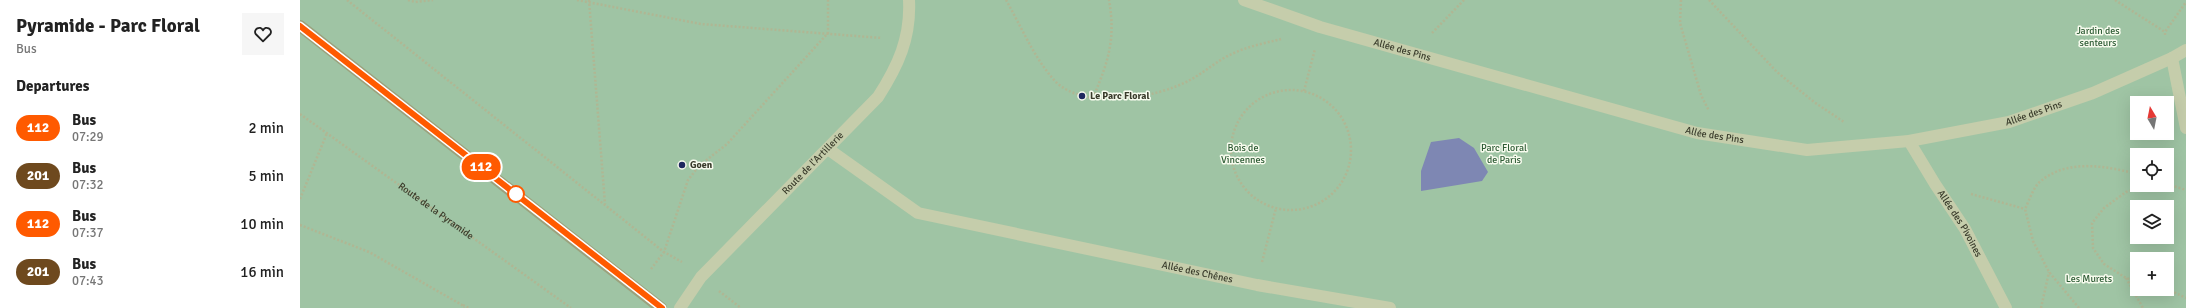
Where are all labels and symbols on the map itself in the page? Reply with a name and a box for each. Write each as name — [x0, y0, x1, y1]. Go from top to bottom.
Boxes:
park label: Jardin des senteurs — [2076, 25, 2120, 49]
street label: Allée des Pins — [1372, 36, 1433, 64]
place label: Le Parc Floral — [1090, 90, 1150, 102]
marker: Le Parc Floral — [1077, 91, 1087, 101]
north arrow — [2130, 96, 2174, 140]
street label: Allée des Pins — [2005, 98, 2064, 129]
street label: Allée des Pins — [1684, 124, 1745, 146]
street label: Route de l'Artillerie — [779, 129, 846, 197]
park label: Bois de Vincennes — [1221, 142, 1266, 166]
park label: Parc Floral de Paris — [1481, 142, 1527, 166]
line badge: 112 — [458, 154, 504, 180]
place label: Goen — [690, 159, 713, 171]
marker: Goen — [677, 160, 687, 170]
street label: Route de la Pyramide — [396, 180, 476, 242]
unlabelled marker — [507, 185, 525, 203]
street label: Allée des Pivoines — [1935, 188, 1985, 260]
street label: Allée des Chênes — [1161, 259, 1235, 286]
park label: Les Murets — [2066, 273, 2113, 285]

